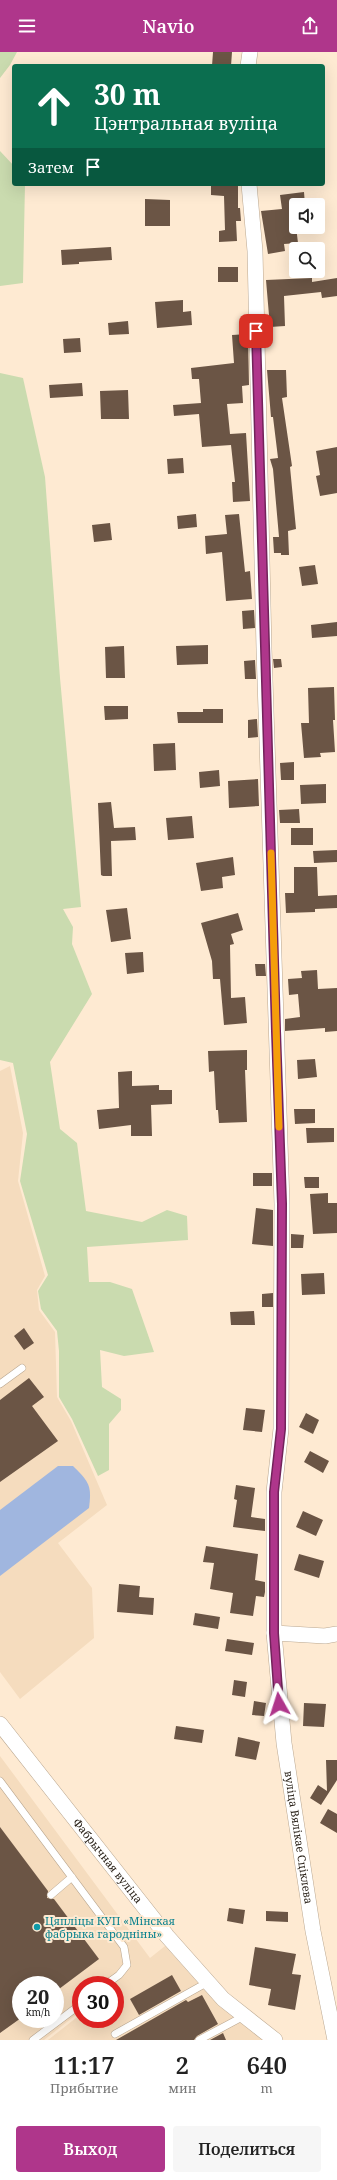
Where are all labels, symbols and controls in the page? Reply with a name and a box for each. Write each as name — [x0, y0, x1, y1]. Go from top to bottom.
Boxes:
text: Navio — [142, 14, 195, 38]
icon: menu — [16, 15, 38, 37]
icon: share — [299, 15, 321, 37]
text: 30 m — [94, 75, 161, 113]
icon: ahead — [28, 80, 80, 132]
text: Цэнтральная вуліца — [94, 111, 278, 135]
icon: arrive — [82, 156, 104, 178]
text: Затем — [28, 157, 74, 177]
map controls — [289, 198, 325, 278]
button: sound — [289, 198, 325, 234]
button: search — [289, 242, 325, 278]
pin — [239, 314, 273, 348]
icon: arrive — [245, 320, 267, 342]
position arrow — [258, 1683, 300, 1725]
street label: вуліца Вялікае Сціклева — [281, 1770, 317, 1905]
street label: Фабрычная вуліца — [70, 1815, 146, 1906]
place label: Цяпліцы КУП «Мінская фабрыка гародніны» — [45, 1913, 175, 1941]
marker: Цяпліцы КУП «Мінская фабрыка гародніны» — [32, 1922, 42, 1932]
speed limit sign: 30 — [72, 1976, 124, 2028]
text: 20 — [27, 1983, 49, 2010]
text: km/h — [26, 2005, 50, 2019]
text: 11:17 — [53, 2048, 115, 2081]
text: 2 — [176, 2048, 189, 2081]
text: 640 — [246, 2048, 287, 2081]
text: Прибытие — [50, 2079, 118, 2097]
text: мин — [168, 2079, 196, 2097]
text: m — [261, 2079, 273, 2097]
button: Выход — [16, 2126, 165, 2172]
button: Поделиться — [173, 2126, 321, 2172]

